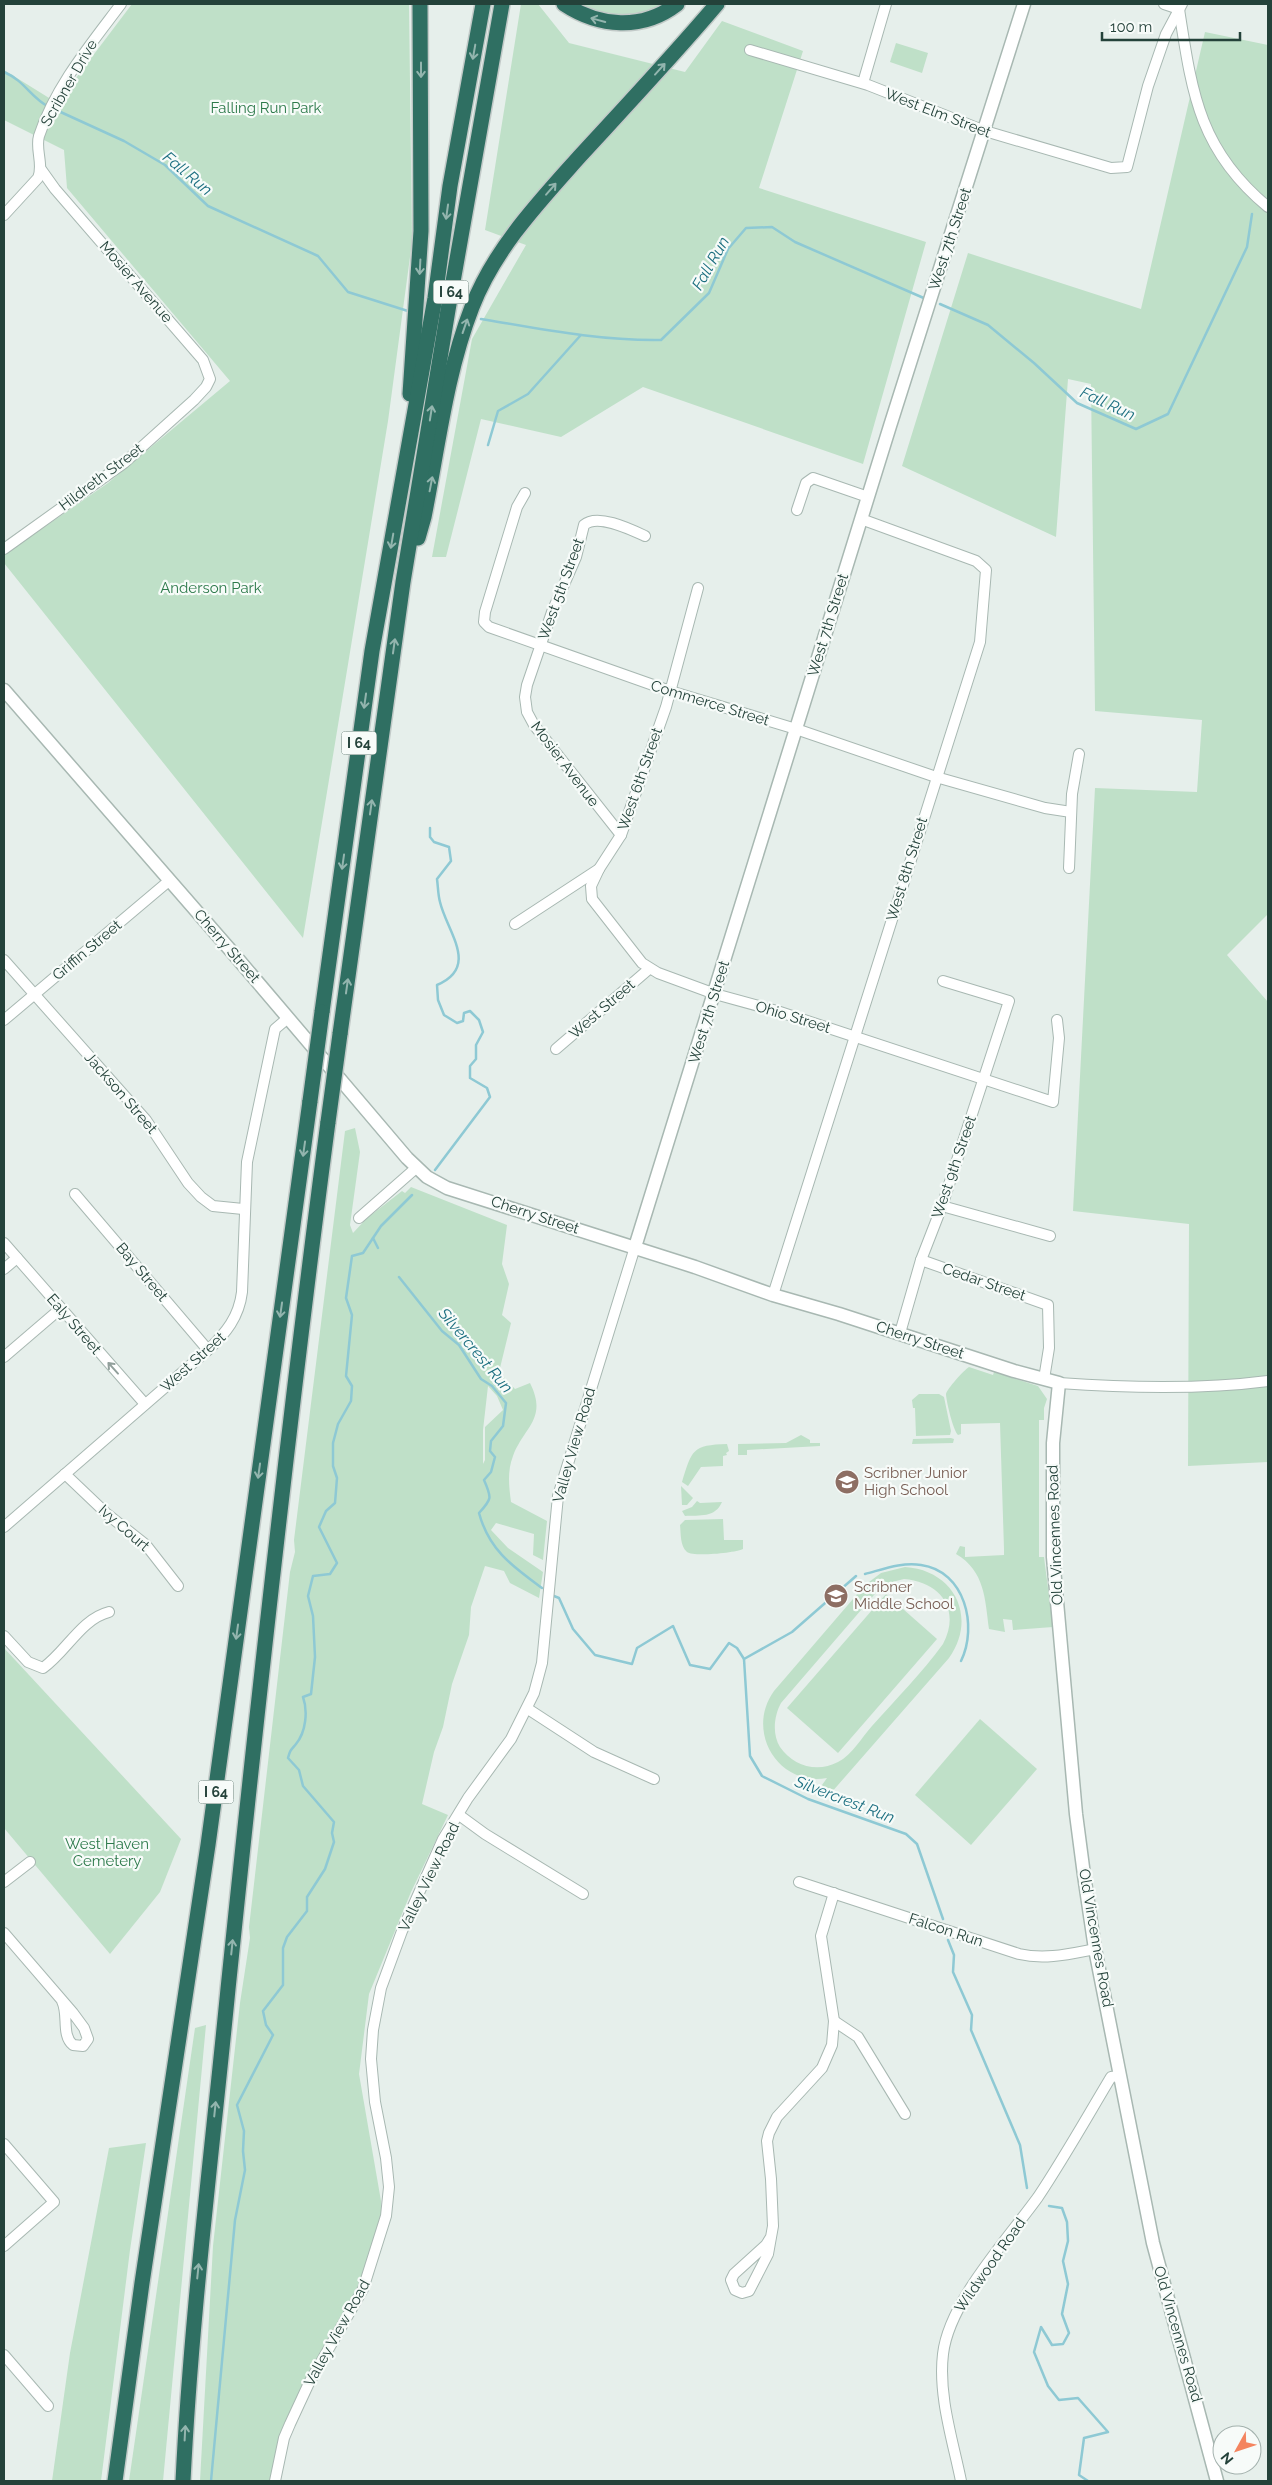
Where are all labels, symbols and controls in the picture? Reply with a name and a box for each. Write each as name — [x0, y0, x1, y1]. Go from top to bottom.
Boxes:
scale bar — [1102, 10, 1240, 42]
one-way arrow — [590, 14, 606, 24]
text: 100 m — [1110, 18, 1152, 36]
street label: Scribner Drive — [37, 36, 101, 130]
one-way arrow — [469, 43, 479, 59]
one-way arrow — [416, 62, 425, 78]
one-way arrow — [654, 62, 666, 75]
street label: West Elm Street — [882, 85, 994, 141]
park label: Falling Run Park — [210, 99, 322, 117]
water label: Fall Run — [159, 147, 216, 199]
one-way arrow — [545, 183, 556, 196]
street label: West 7th Street — [925, 185, 975, 293]
one-way arrow — [442, 204, 452, 220]
water label: Fall Run — [688, 233, 733, 293]
street label: Mosier Avenue — [96, 238, 176, 327]
one-way arrow — [415, 259, 424, 275]
road number: I 64 — [434, 280, 468, 304]
one-way arrow — [461, 318, 471, 334]
water label: Fall Run — [1077, 383, 1138, 424]
one-way arrow — [426, 405, 436, 421]
street label: Hildreth Street — [55, 440, 147, 514]
one-way arrow — [426, 477, 436, 493]
one-way arrow — [387, 533, 396, 549]
street label: West 5th Street — [534, 536, 588, 642]
street label: West 7th Street — [804, 571, 852, 679]
park label: Anderson Park — [160, 579, 262, 597]
one-way arrow — [389, 639, 399, 655]
street label: Commerce Street — [649, 676, 771, 730]
one-way arrow — [360, 693, 370, 709]
street label: Mosier Avenue — [527, 718, 603, 810]
street label: West 6th Street — [614, 725, 666, 833]
road number: I 64 — [342, 731, 376, 754]
one-way arrow — [367, 800, 377, 816]
street label: West 8th Street — [883, 815, 931, 923]
one-way arrow — [338, 854, 348, 870]
street label: Cherry Street — [190, 906, 264, 986]
street label: Griffin Street — [49, 916, 125, 984]
street label: West 7th Street — [685, 958, 733, 1066]
street label: West Street — [565, 976, 639, 1042]
one-way arrow — [342, 978, 352, 994]
street label: Ohio Street — [753, 997, 833, 1037]
street label: Jackson Street — [81, 1049, 161, 1137]
street label: West 9th Street — [928, 1113, 980, 1221]
one-way arrow — [298, 1141, 308, 1157]
street label: Cherry Street — [489, 1192, 581, 1238]
street label: Bay Street — [112, 1239, 172, 1305]
street label: Cedar Street — [940, 1259, 1028, 1305]
street label: Ealy Street — [43, 1290, 105, 1358]
one-way arrow — [276, 1302, 286, 1318]
water label: Silvercrest Run — [434, 1303, 517, 1397]
street label: Cherry Street — [874, 1317, 966, 1363]
street label: West Street — [157, 1328, 229, 1396]
one-way arrow — [107, 1361, 119, 1374]
street label: Valley View Road — [549, 1385, 599, 1505]
one-way arrow — [254, 1463, 264, 1479]
place label: Scribner Junior High School — [864, 1464, 968, 1499]
street label: Old Vincennes Road — [1044, 1464, 1066, 1606]
school or university icon: Scribner Junior High School — [834, 1469, 860, 1495]
street label: Ivy Court — [95, 1501, 153, 1555]
place label: Scribner Middle School — [854, 1578, 955, 1613]
school or university icon: Scribner Middle School — [823, 1583, 849, 1609]
one-way arrow — [232, 1624, 242, 1640]
water label: Silvercrest Run — [791, 1771, 897, 1827]
road number: I 64 — [198, 1780, 234, 1804]
street label: Valley View Road — [395, 1820, 463, 1934]
park label: West Haven Cemetery — [65, 1835, 149, 1870]
street label: Old Vincennes Road — [1075, 1867, 1117, 2009]
street label: Falcon Run — [907, 1910, 985, 1950]
one-way arrow — [228, 1940, 237, 1956]
one-way arrow — [210, 2101, 220, 2117]
street label: Wildwood Road — [951, 2214, 1029, 2316]
one-way arrow — [193, 2263, 203, 2279]
street label: Old Vincennes Road — [1150, 2264, 1206, 2404]
street label: Valley View Road — [300, 2277, 374, 2389]
one-way arrow — [181, 2425, 190, 2441]
north arrow — [1212, 2425, 1262, 2475]
text: N — [1217, 2449, 1237, 2468]

